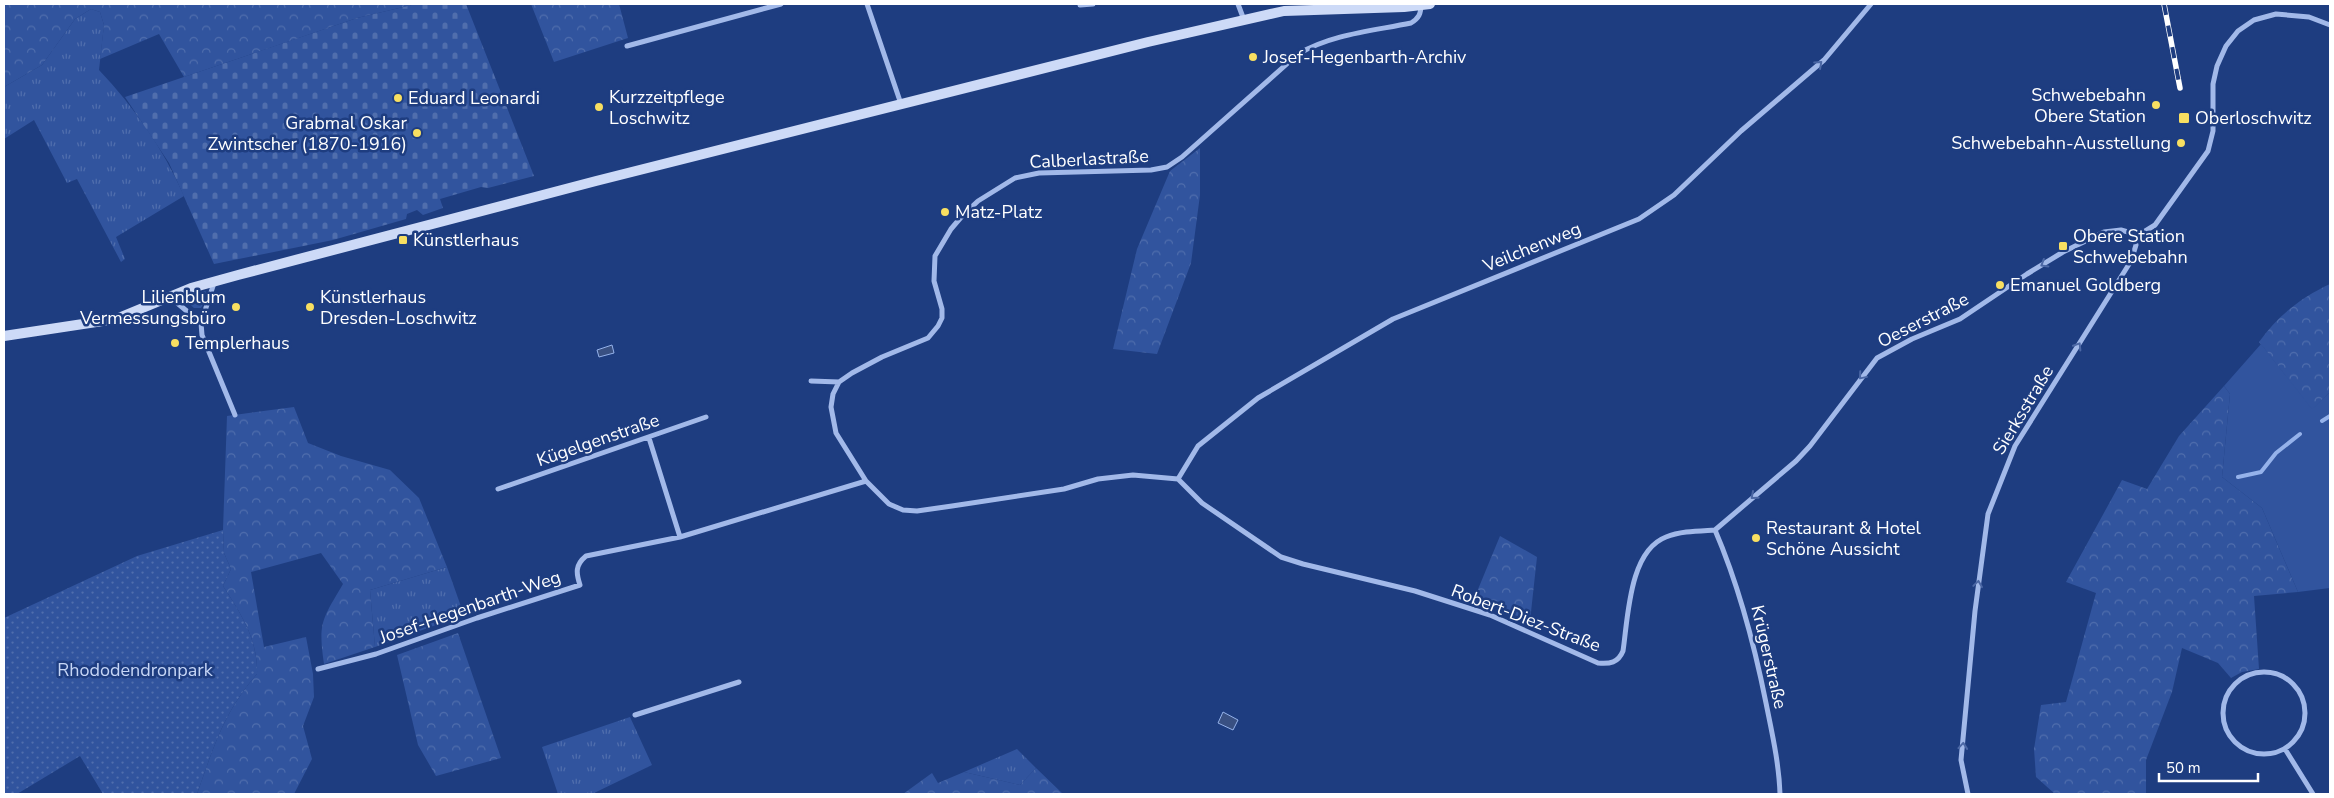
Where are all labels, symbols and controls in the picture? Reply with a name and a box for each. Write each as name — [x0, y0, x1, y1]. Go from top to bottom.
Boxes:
place label: Josef-Hegenbarth-Archiv — [1262, 45, 1467, 69]
marker: Josef-Hegenbarth-Archiv — [1247, 51, 1259, 63]
one-way arrow — [1813, 61, 1822, 70]
place label: Schwebebahn Obere Station — [2031, 83, 2146, 128]
place label: Kurzzeitpflege Loschwitz — [609, 85, 725, 130]
place label: Eduard Leonardi — [408, 86, 540, 110]
marker: Eduard Leonardi — [392, 92, 404, 104]
marker: Schwebebahn Obere Station — [2150, 99, 2162, 111]
marker: Kurzzeitpflege Loschwitz — [593, 101, 605, 113]
place label: Oberloschwitz — [2195, 106, 2312, 130]
place label: Grabmal Oskar Zwintscher (1870-1916) — [208, 111, 408, 156]
marker: Oberloschwitz — [2177, 111, 2191, 125]
marker: Grabmal Oskar Zwintscher (1870-1916) — [411, 127, 423, 139]
place label: Schwebebahn-Ausstellung — [1951, 131, 2171, 155]
marker: Schwebebahn-Ausstellung — [2175, 137, 2187, 149]
street label: Calberlastraße — [1029, 144, 1149, 174]
place label: Matz-Platz — [955, 200, 1042, 224]
marker: Matz-Platz — [939, 206, 951, 218]
street label: Veilchenweg — [1478, 216, 1585, 278]
place label: Obere Station Schwebebahn — [2073, 224, 2188, 269]
place label: Künstlerhaus — [413, 228, 519, 252]
marker: Künstlerhaus — [397, 234, 409, 246]
marker: Obere Station Schwebebahn — [2057, 240, 2069, 252]
one-way arrow — [2040, 258, 2049, 268]
place label: Emanuel Goldberg — [2010, 273, 2161, 297]
marker: Emanuel Goldberg — [1994, 279, 2006, 291]
place label: Lilienblum Vermessungsbüro — [79, 285, 226, 330]
place label: Künstlerhaus Dresden-Loschwitz — [320, 285, 477, 330]
street label: Oeserstraße — [1873, 287, 1973, 353]
marker: Lilienblum Vermessungsbüro — [230, 301, 242, 313]
marker: Künstlerhaus Dresden-Loschwitz — [304, 301, 316, 313]
place label: Templerhaus — [185, 331, 290, 355]
marker: Templerhaus — [169, 337, 181, 349]
one-way arrow — [2072, 342, 2081, 351]
street label: Sierksstraße — [1987, 361, 2059, 459]
one-way arrow — [1859, 370, 1868, 379]
street label: Kügelgenstraße — [533, 408, 663, 472]
one-way arrow — [1751, 490, 1760, 499]
place label: Restaurant & Hotel Schöne Aussicht — [1766, 516, 1921, 561]
marker: Restaurant & Hotel Schöne Aussicht — [1750, 532, 1762, 544]
street label: Josef-Hegenbarth-Weg — [375, 565, 564, 650]
street label: Robert-Diez-Straße — [1448, 578, 1604, 658]
one-way arrow — [1972, 580, 1983, 588]
street label: Krügerstraße — [1745, 603, 1793, 711]
park label: Rhododendronpark — [57, 658, 214, 682]
one-way arrow — [1957, 742, 1968, 750]
scale bar — [2159, 750, 2258, 782]
text: 50 m — [2166, 758, 2201, 778]

